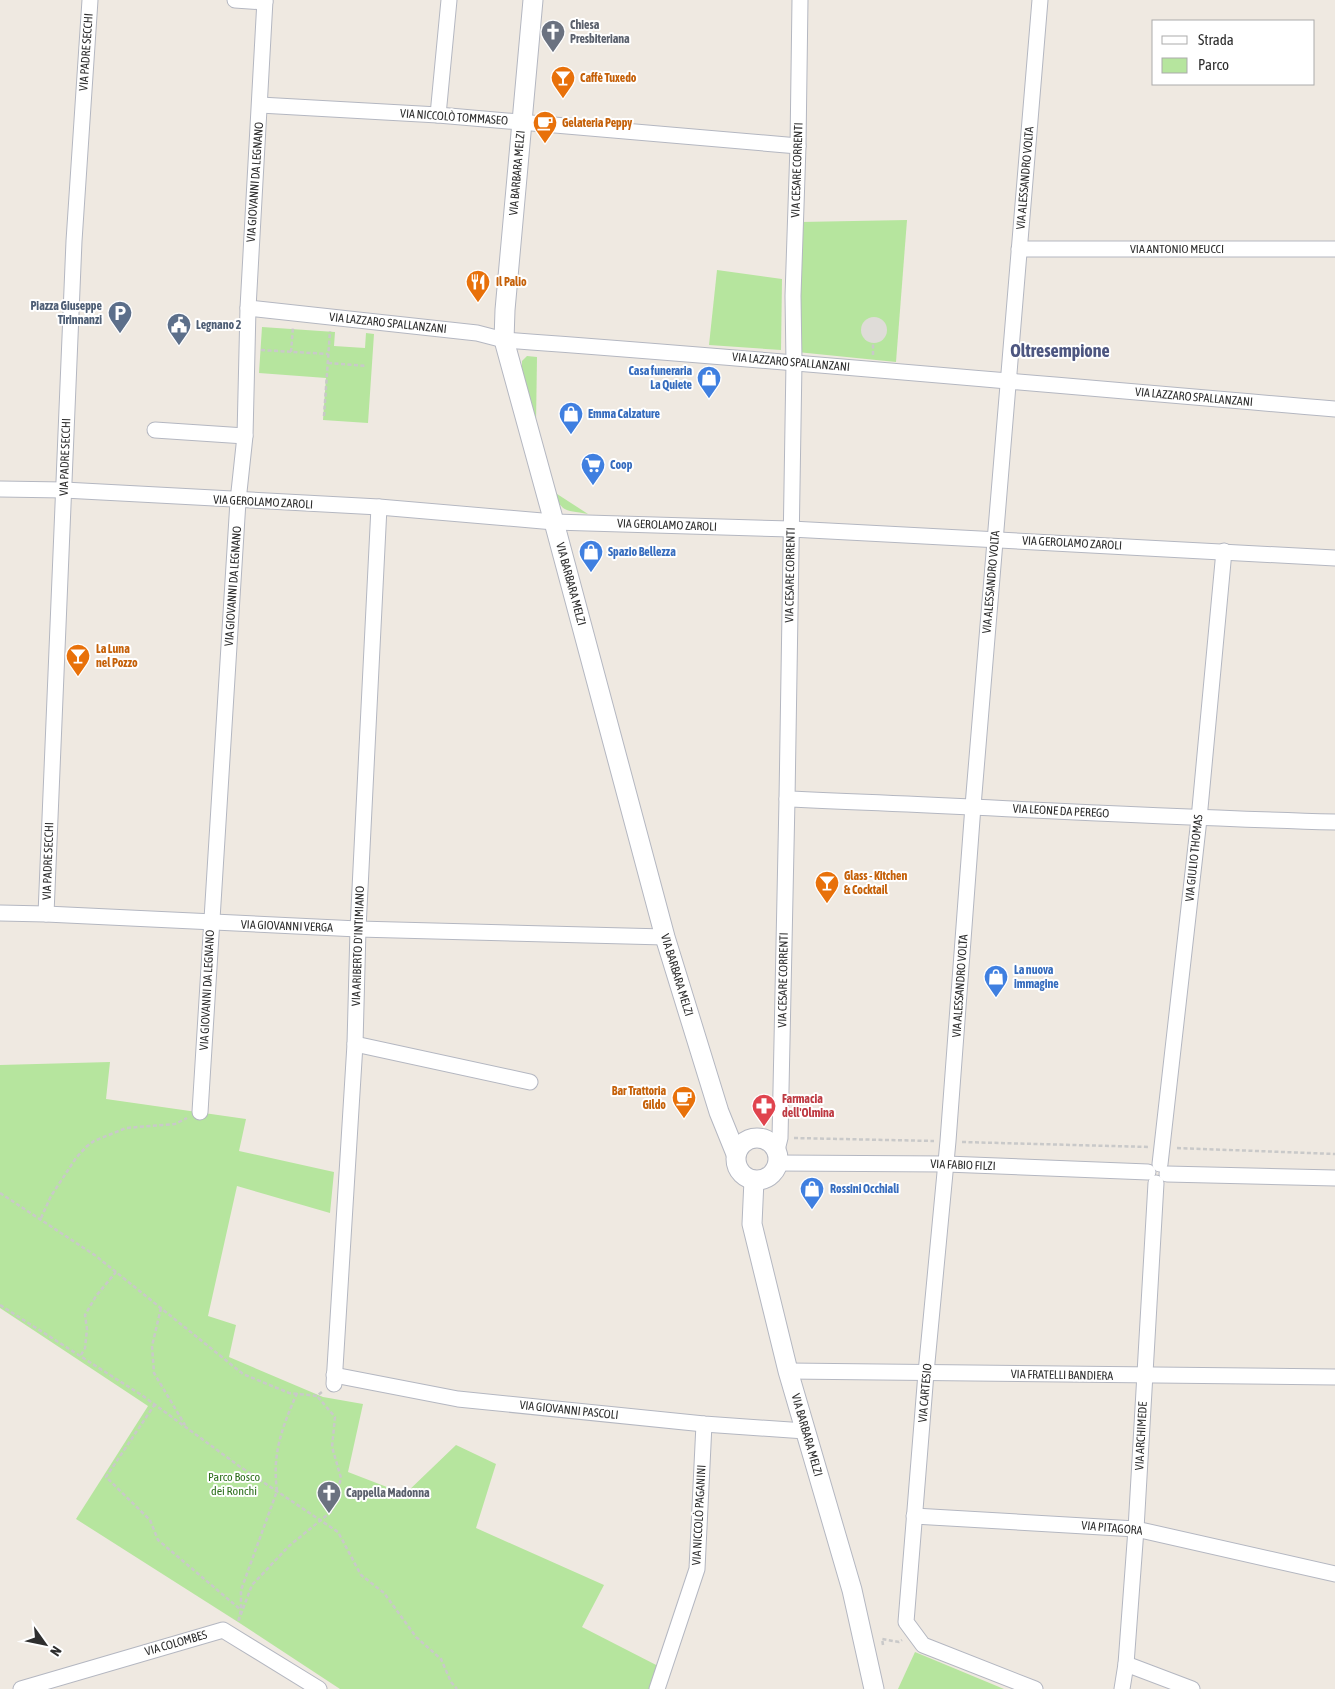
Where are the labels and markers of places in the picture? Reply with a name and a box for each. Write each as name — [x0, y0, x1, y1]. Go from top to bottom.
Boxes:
place label: Chiesa Presbiteriana — [570, 18, 630, 46]
church icon: Chiesa Presbiteriana — [540, 19, 566, 53]
bar icon: Caffè Tuxedo — [550, 65, 576, 99]
place label: Caffè Tuxedo — [580, 71, 637, 85]
cafe icon: Gelateria Peppy — [532, 110, 558, 144]
place label: Gelateria Peppy — [562, 116, 632, 130]
restaurant icon: Il Palio — [465, 269, 491, 303]
place label: Il Palio — [496, 275, 527, 289]
place label: Piazza Giuseppe Tirinnanzi — [31, 299, 103, 327]
parking icon: Piazza Giuseppe Tirinnanzi — [107, 300, 133, 334]
public building icon: Legnano 2 — [166, 312, 192, 346]
place label: Legnano 2 — [196, 318, 242, 332]
place label: Casa funeraria La Quiete — [628, 364, 693, 392]
shop icon: Casa funeraria La Quiete — [696, 365, 722, 399]
shop icon: Emma Calzature — [558, 401, 584, 435]
place label: Emma Calzature — [588, 407, 660, 421]
supermarket icon: Coop — [580, 452, 606, 486]
place label: Coop — [610, 458, 633, 472]
shop icon: Spazio Bellezza — [578, 539, 604, 573]
place label: Spazio Bellezza — [608, 545, 676, 559]
place label: La Luna nel Pozzo — [96, 642, 138, 670]
bar icon: La Luna nel Pozzo — [65, 643, 91, 677]
place label: Glass - Kitchen & Cocktail — [844, 869, 908, 897]
bar icon: Glass - Kitchen & Cocktail — [814, 870, 840, 904]
place label: La nuova immagine — [1014, 963, 1059, 991]
shop icon: La nuova immagine — [983, 964, 1009, 998]
place label: Bar Trattoria Gildo — [612, 1084, 666, 1112]
cafe icon: Bar Trattoria Gildo — [671, 1085, 697, 1119]
place label: Farmacia dell'Olmina — [782, 1092, 835, 1120]
pharmacy icon: Farmacia dell'Olmina — [751, 1093, 777, 1127]
shop icon: Rossini Occhiali — [799, 1176, 825, 1210]
place label: Rossini Occhiali — [830, 1182, 899, 1196]
church icon: Cappella Madonna — [316, 1480, 342, 1514]
place label: Cappella Madonna — [346, 1486, 430, 1500]

